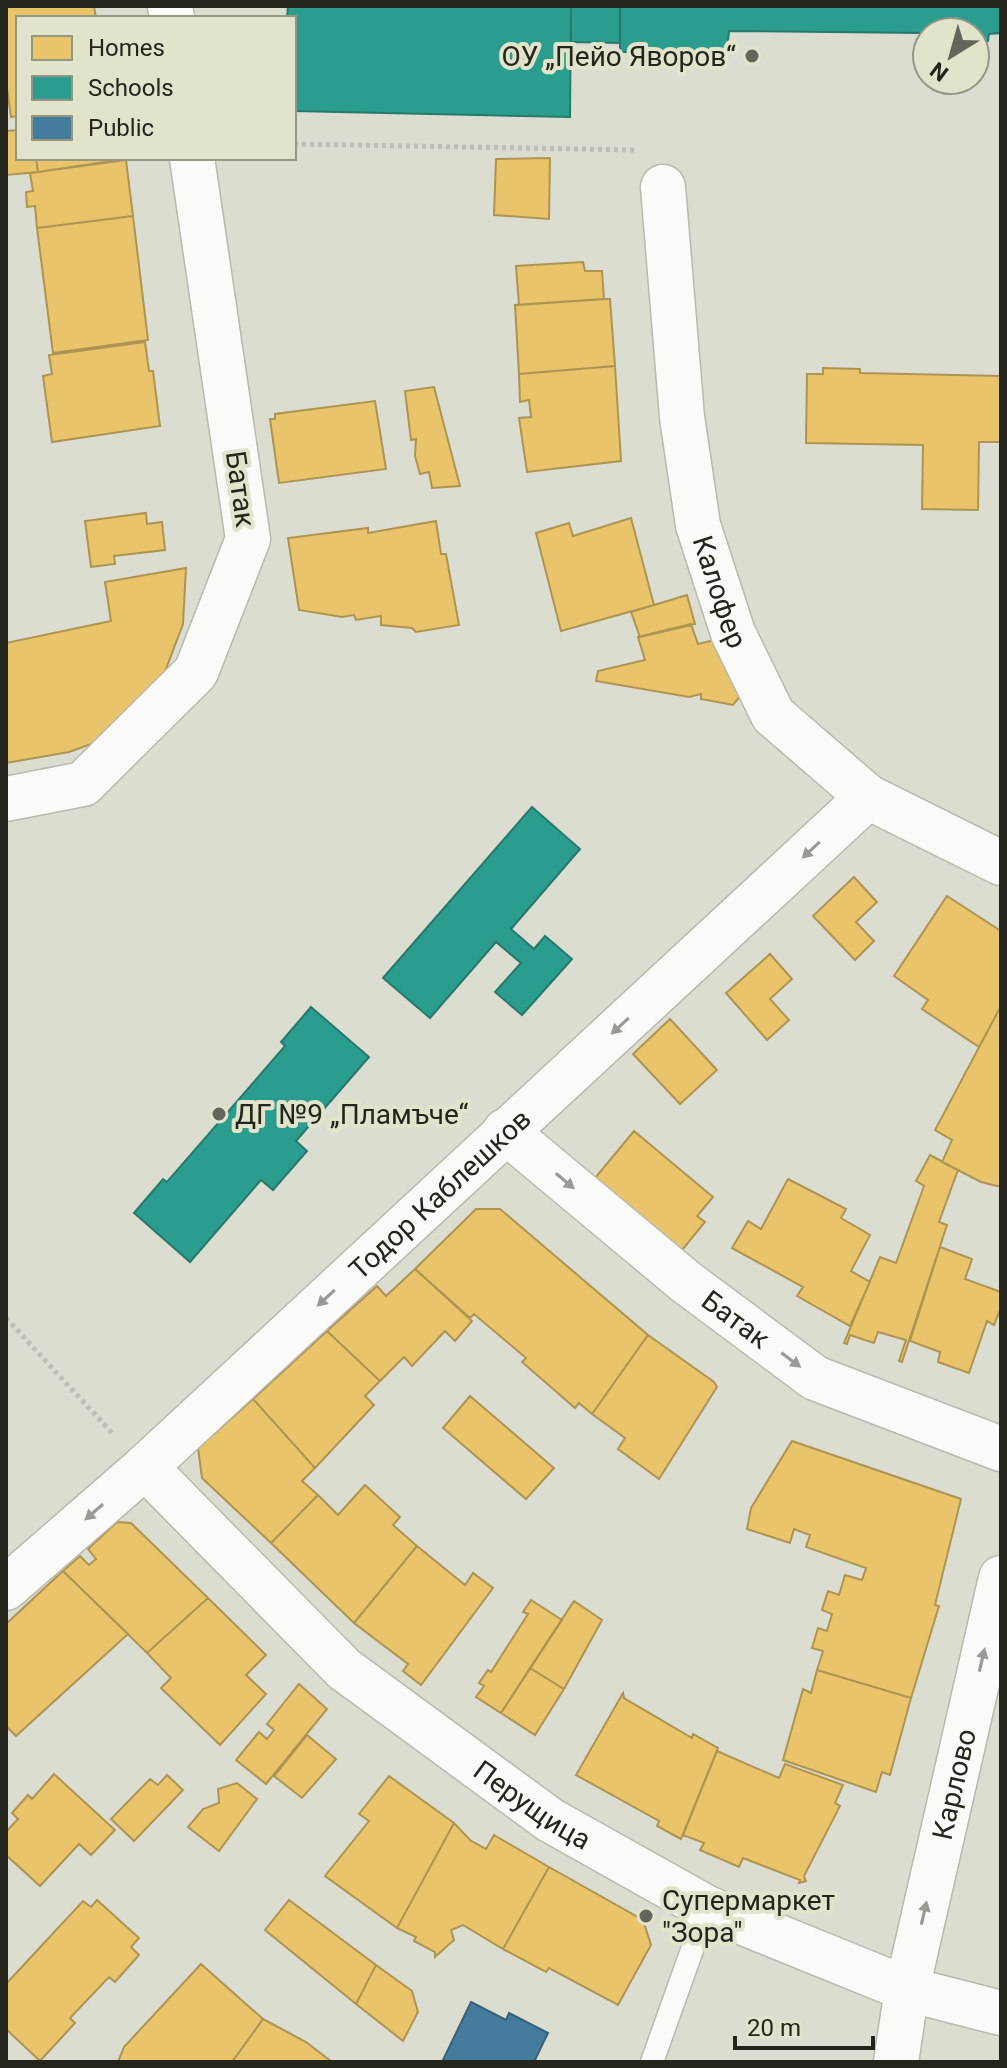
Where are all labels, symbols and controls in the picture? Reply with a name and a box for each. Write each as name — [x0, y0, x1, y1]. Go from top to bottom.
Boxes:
legend — [16, 16, 296, 160]
north arrow — [911, 16, 991, 96]
text: Homes — [88, 34, 165, 62]
place label: ОУ „Пейо Яворов“ — [501, 40, 736, 73]
marker: ОУ „Пейо Яворов“ — [743, 47, 761, 65]
text: N — [926, 57, 953, 86]
text: Schools — [88, 74, 174, 102]
text: Public — [88, 114, 154, 142]
street label: Батак — [219, 449, 262, 529]
street label: Калофер — [685, 531, 754, 654]
one-way arrow — [802, 840, 821, 858]
one-way arrow — [610, 1016, 629, 1034]
place label: ДГ №9 „Пламъче“ — [235, 1098, 469, 1131]
street label: Тодор Каблешков — [343, 1102, 537, 1286]
marker: ДГ №9 „Пламъче“ — [210, 1105, 228, 1123]
one-way arrow — [555, 1172, 575, 1189]
street label: Батак — [695, 1284, 776, 1356]
one-way arrow — [317, 1288, 336, 1306]
one-way arrow — [780, 1351, 801, 1367]
one-way arrow — [84, 1502, 103, 1520]
one-way arrow — [976, 1647, 989, 1672]
street label: Карлово — [926, 1726, 983, 1843]
street label: Перущица — [467, 1754, 597, 1857]
place label: Супермаркет "Зора" — [662, 1884, 835, 1949]
one-way arrow — [919, 1900, 931, 1925]
marker: Супермаркет "Зора" — [637, 1907, 655, 1925]
scale bar — [735, 2000, 873, 2050]
text: 20 m — [747, 2014, 801, 2042]

